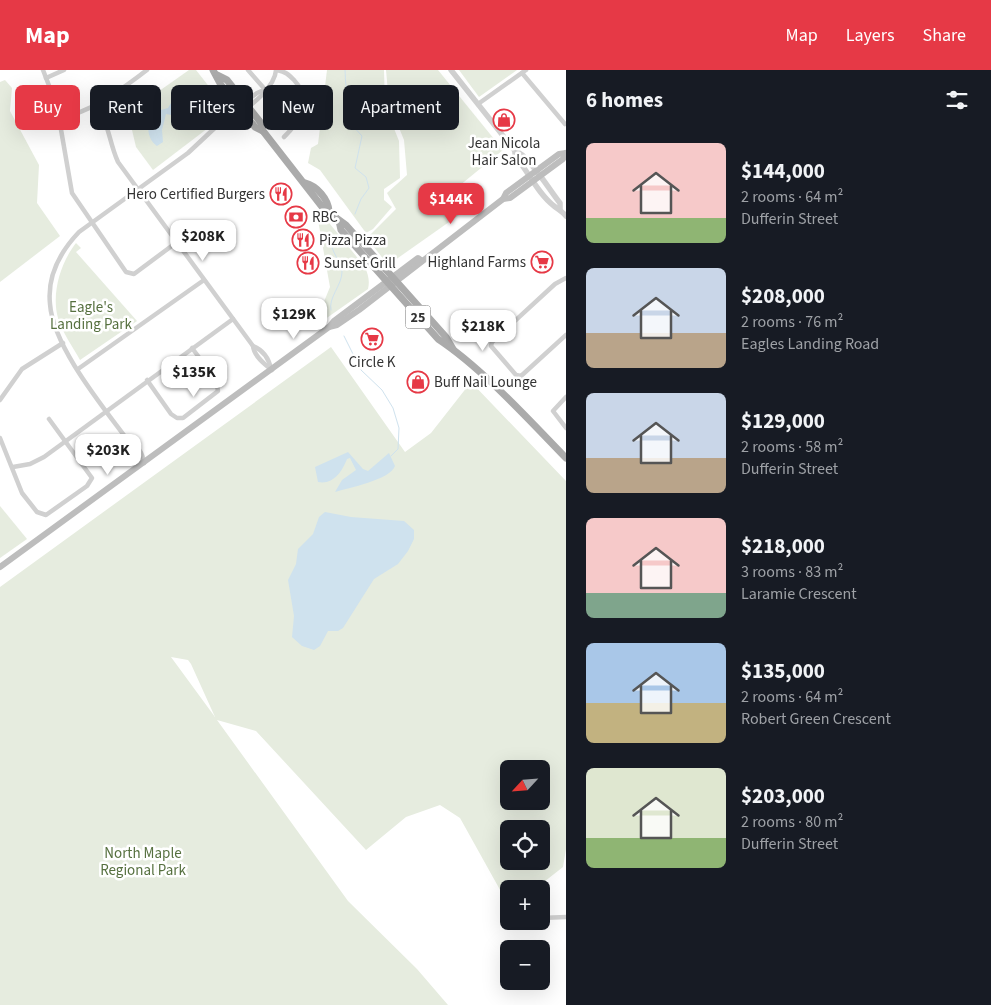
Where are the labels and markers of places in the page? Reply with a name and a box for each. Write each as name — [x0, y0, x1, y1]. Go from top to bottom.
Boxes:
shop icon: Jean Nicola Hair Salon — [492, 108, 516, 132]
place label: Jean Nicola Hair Salon — [468, 133, 540, 171]
restaurant icon: Hero Certified Burgers — [269, 182, 293, 206]
pin: $144K — [416, 182, 486, 225]
place label: Hero Certified Burgers — [127, 184, 265, 205]
bank icon: RBC — [284, 205, 308, 229]
place label: RBC — [312, 207, 338, 228]
pin: $208K — [168, 220, 238, 262]
restaurant icon: Pizza Pizza — [291, 228, 315, 252]
place label: Pizza Pizza — [319, 230, 386, 251]
supermarket icon: Highland Farms — [530, 250, 554, 274]
restaurant icon: Sunset Grill — [296, 251, 320, 275]
place label: Highland Farms — [428, 252, 526, 273]
place label: Sunset Grill — [324, 253, 396, 274]
pin: $129K — [259, 298, 329, 340]
pin: $218K — [448, 310, 518, 352]
supermarket icon: Circle K — [360, 327, 384, 351]
place label: Circle K — [348, 352, 396, 373]
pin: $135K — [159, 356, 229, 398]
shop icon: Buff Nail Lounge — [406, 370, 430, 394]
place label: Buff Nail Lounge — [434, 372, 537, 393]
pin: $203K — [73, 434, 143, 476]

